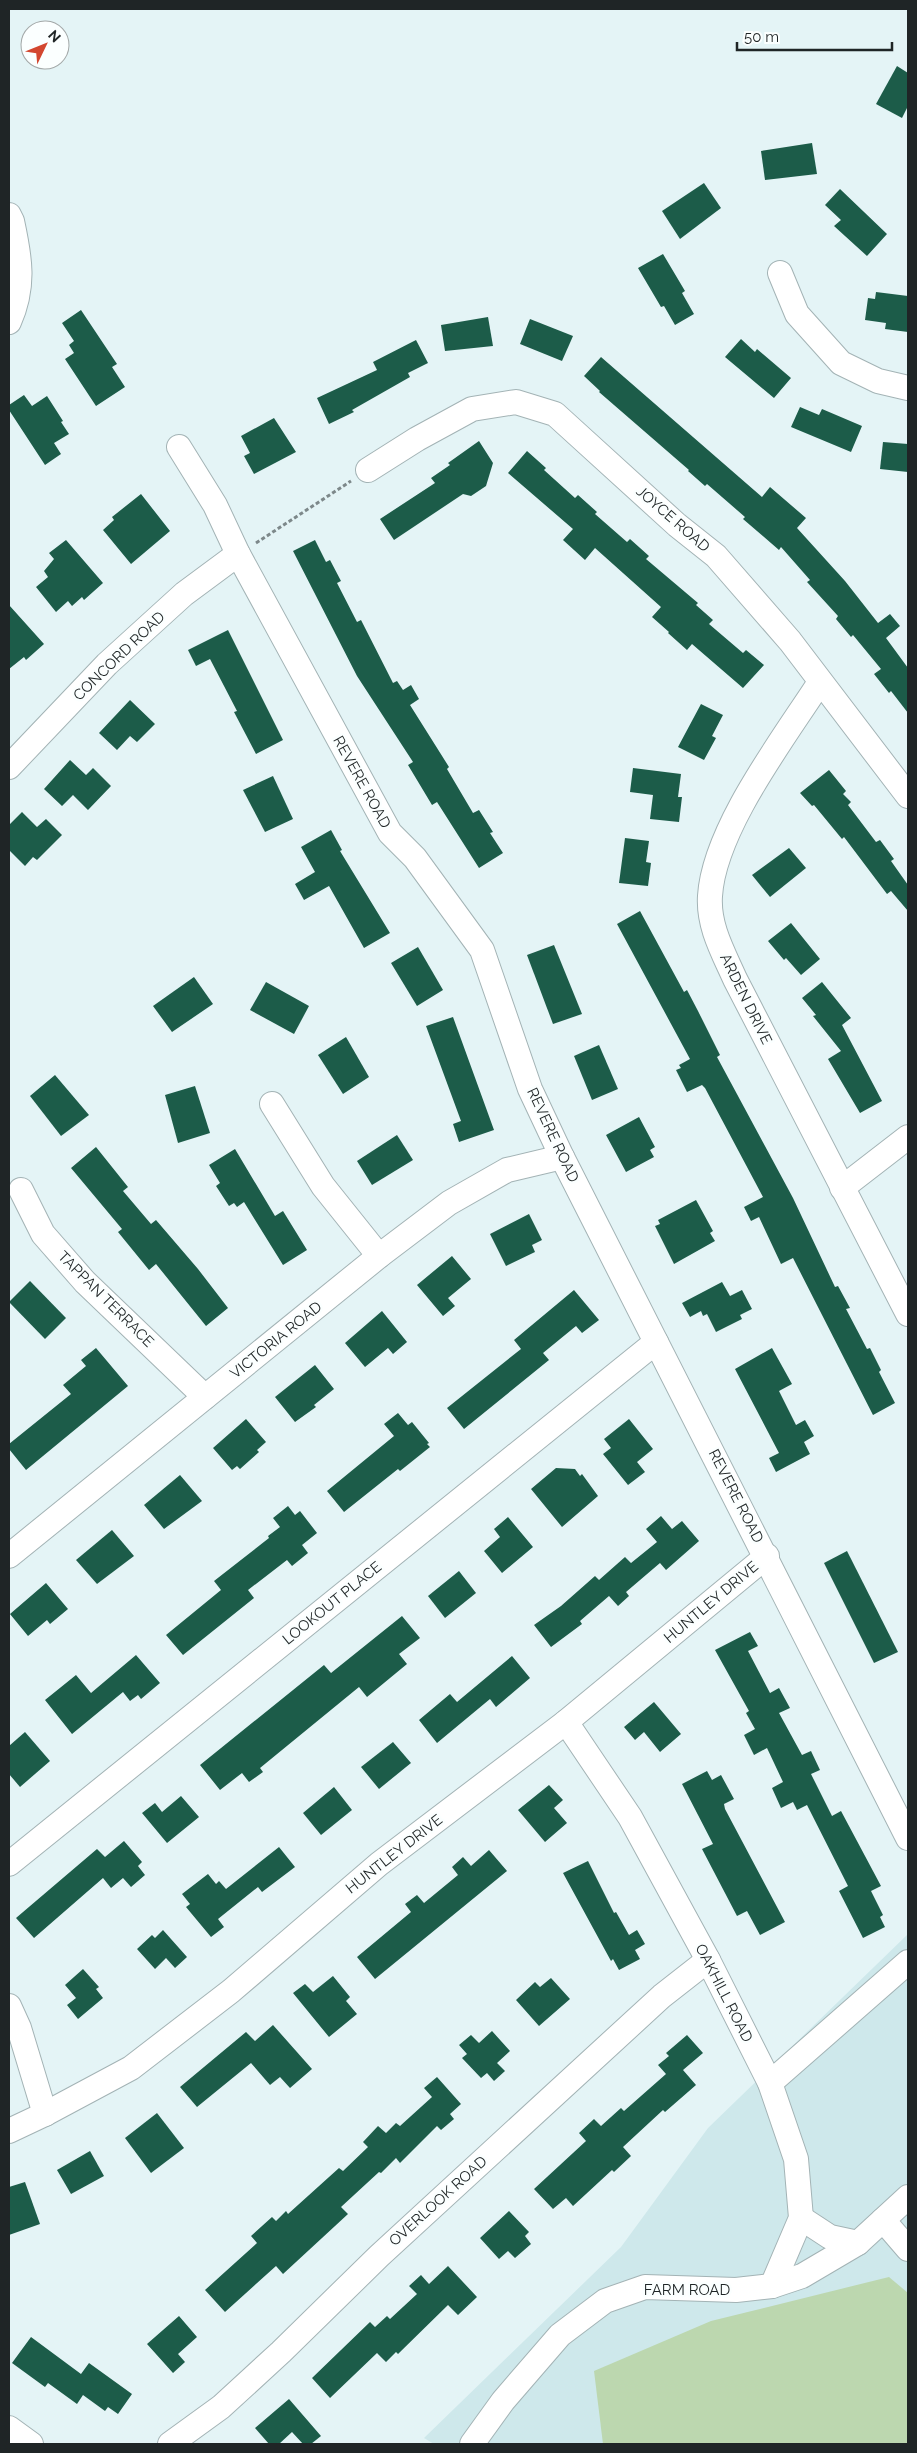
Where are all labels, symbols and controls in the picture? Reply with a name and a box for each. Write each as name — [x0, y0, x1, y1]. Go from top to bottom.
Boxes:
north arrow — [20, 20, 70, 70]
scale bar — [737, 20, 892, 52]
text: N — [45, 27, 64, 45]
text: 50 m — [744, 28, 779, 46]
street label: JOYCE ROAD — [633, 482, 714, 556]
street label: CONCORD ROAD — [69, 608, 169, 704]
street label: REVERE ROAD — [329, 733, 395, 831]
street label: ARDEN DRIVE — [716, 951, 776, 1047]
street label: REVERE ROAD — [523, 1085, 583, 1186]
street label: TAPPAN TERRACE — [54, 1247, 158, 1351]
street label: VICTORIA ROAD — [227, 1297, 326, 1382]
street label: REVERE ROAD — [705, 1446, 767, 1546]
street label: HUNTLEY DRIVE — [660, 1557, 762, 1647]
street label: LOOKOUT PLACE — [279, 1558, 385, 1648]
street label: HUNTLEY DRIVE — [342, 1811, 446, 1897]
street label: OAKHILL ROAD — [691, 1941, 757, 2045]
street label: OVERLOOK ROAD — [385, 2152, 491, 2250]
street label: FARM ROAD — [644, 2281, 730, 2299]

